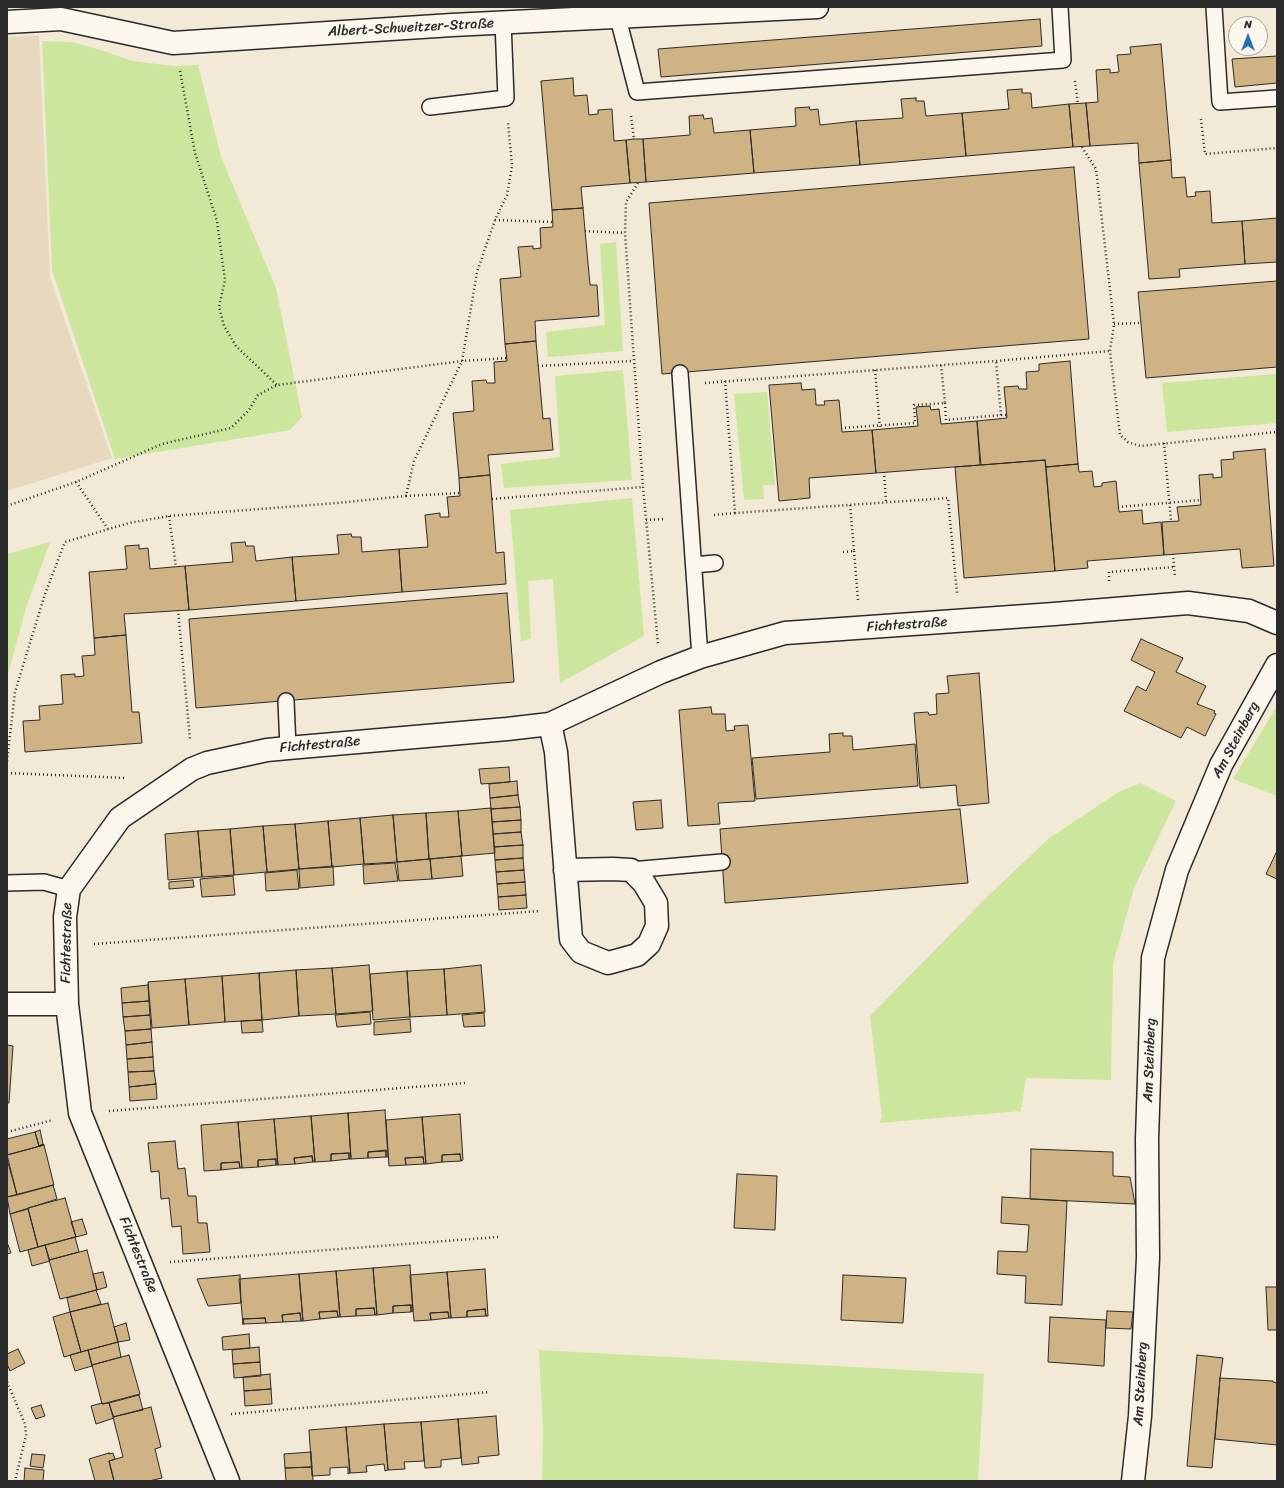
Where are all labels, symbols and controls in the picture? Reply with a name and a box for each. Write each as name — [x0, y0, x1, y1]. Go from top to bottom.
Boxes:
street label: Albert-Schweitzer-Straße — [328, 15, 494, 41]
text: N — [1244, 15, 1252, 34]
north arrow — [1228, 16, 1268, 56]
street label: Fichtestraße — [866, 614, 948, 636]
street label: Am Steinberg — [1209, 699, 1263, 781]
street label: Fichtestraße — [279, 733, 361, 757]
street label: Fichtestraße — [58, 902, 76, 984]
street label: Am Steinberg — [1140, 1018, 1160, 1102]
street label: Fichtestraße — [115, 1214, 161, 1296]
street label: Am Steinberg — [1130, 1342, 1152, 1426]

